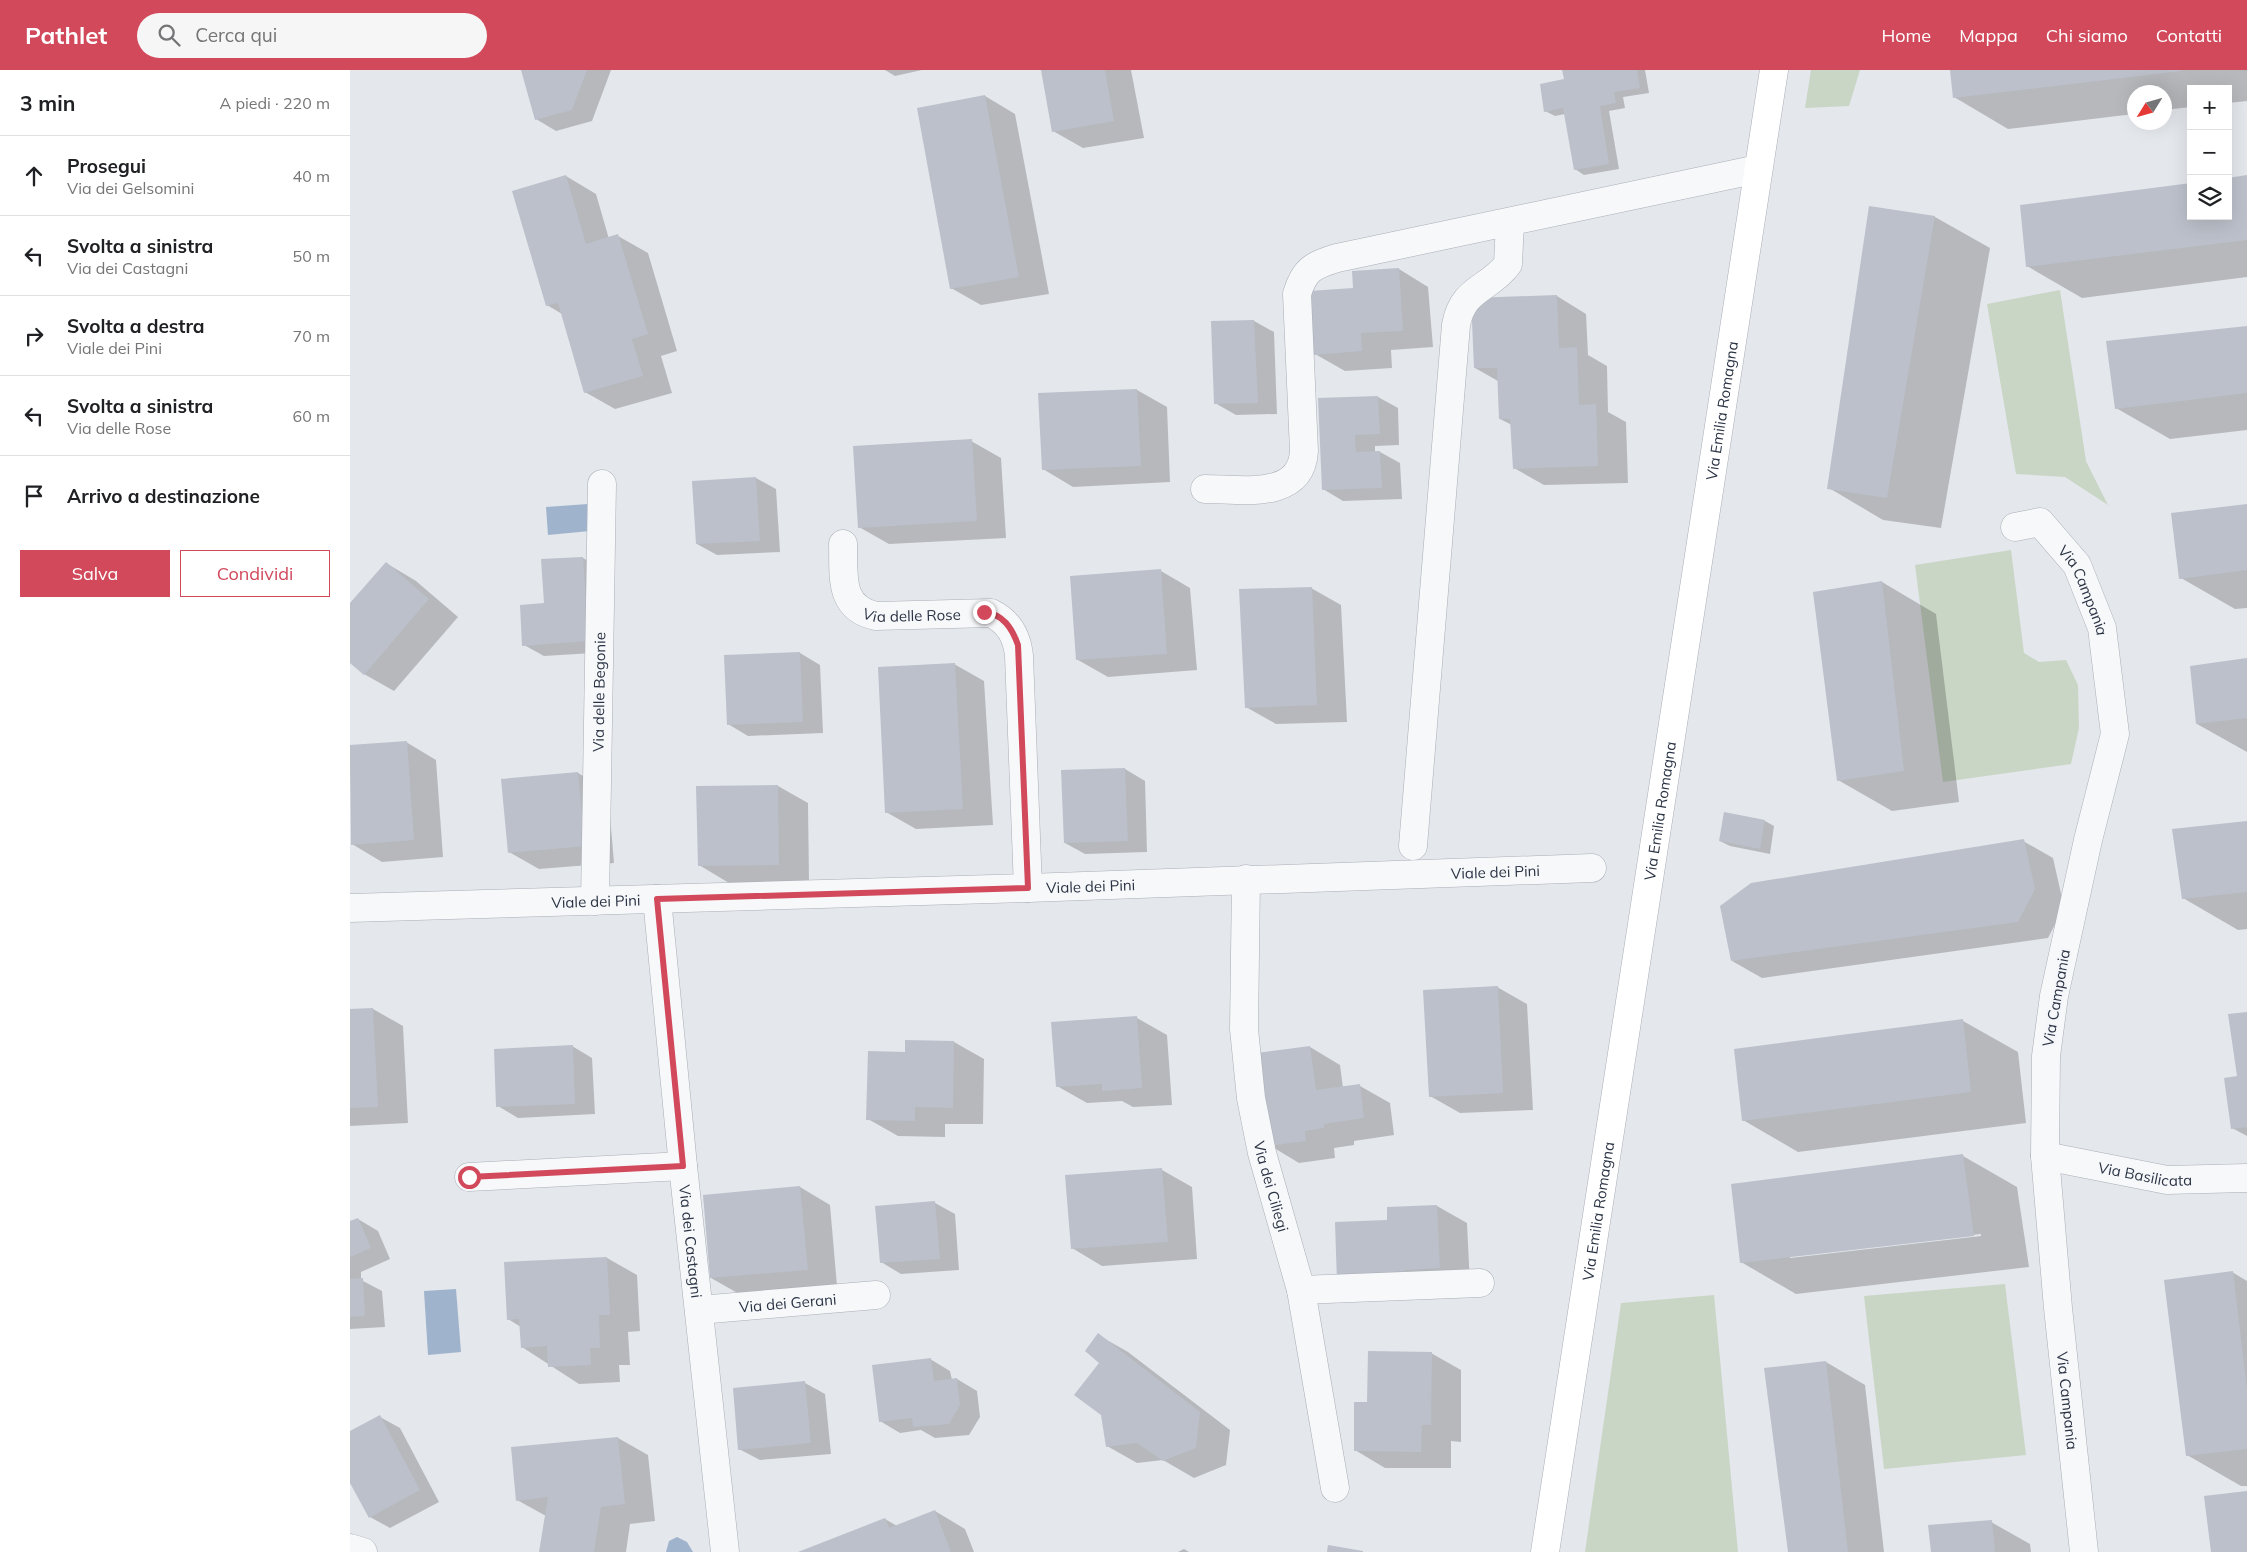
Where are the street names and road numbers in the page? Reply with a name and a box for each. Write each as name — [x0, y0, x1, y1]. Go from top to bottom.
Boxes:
street label: Via Emilia Romagna — [1701, 340, 1741, 481]
street label: Via Campania — [2054, 541, 2112, 636]
street label: Via delle Rose — [860, 603, 961, 625]
street label: Via delle Begonie — [588, 632, 609, 752]
street label: Via Emilia Romagna — [1639, 740, 1680, 882]
street label: Viale dei Pini — [1451, 860, 1540, 882]
street label: Viale dei Pini — [1046, 875, 1136, 897]
street label: Viale dei Pini — [551, 890, 641, 912]
street label: Via Campania — [2038, 948, 2074, 1048]
street label: Via dei Ciliegi — [1250, 1139, 1293, 1234]
street label: Via Emilia Romagna — [1578, 1140, 1618, 1282]
street label: Via Basilicata — [2097, 1157, 2192, 1190]
street label: Via dei Castagni — [676, 1184, 707, 1299]
street label: Via dei Gerani — [738, 1289, 837, 1316]
street label: Via Campania — [2053, 1351, 2083, 1451]

